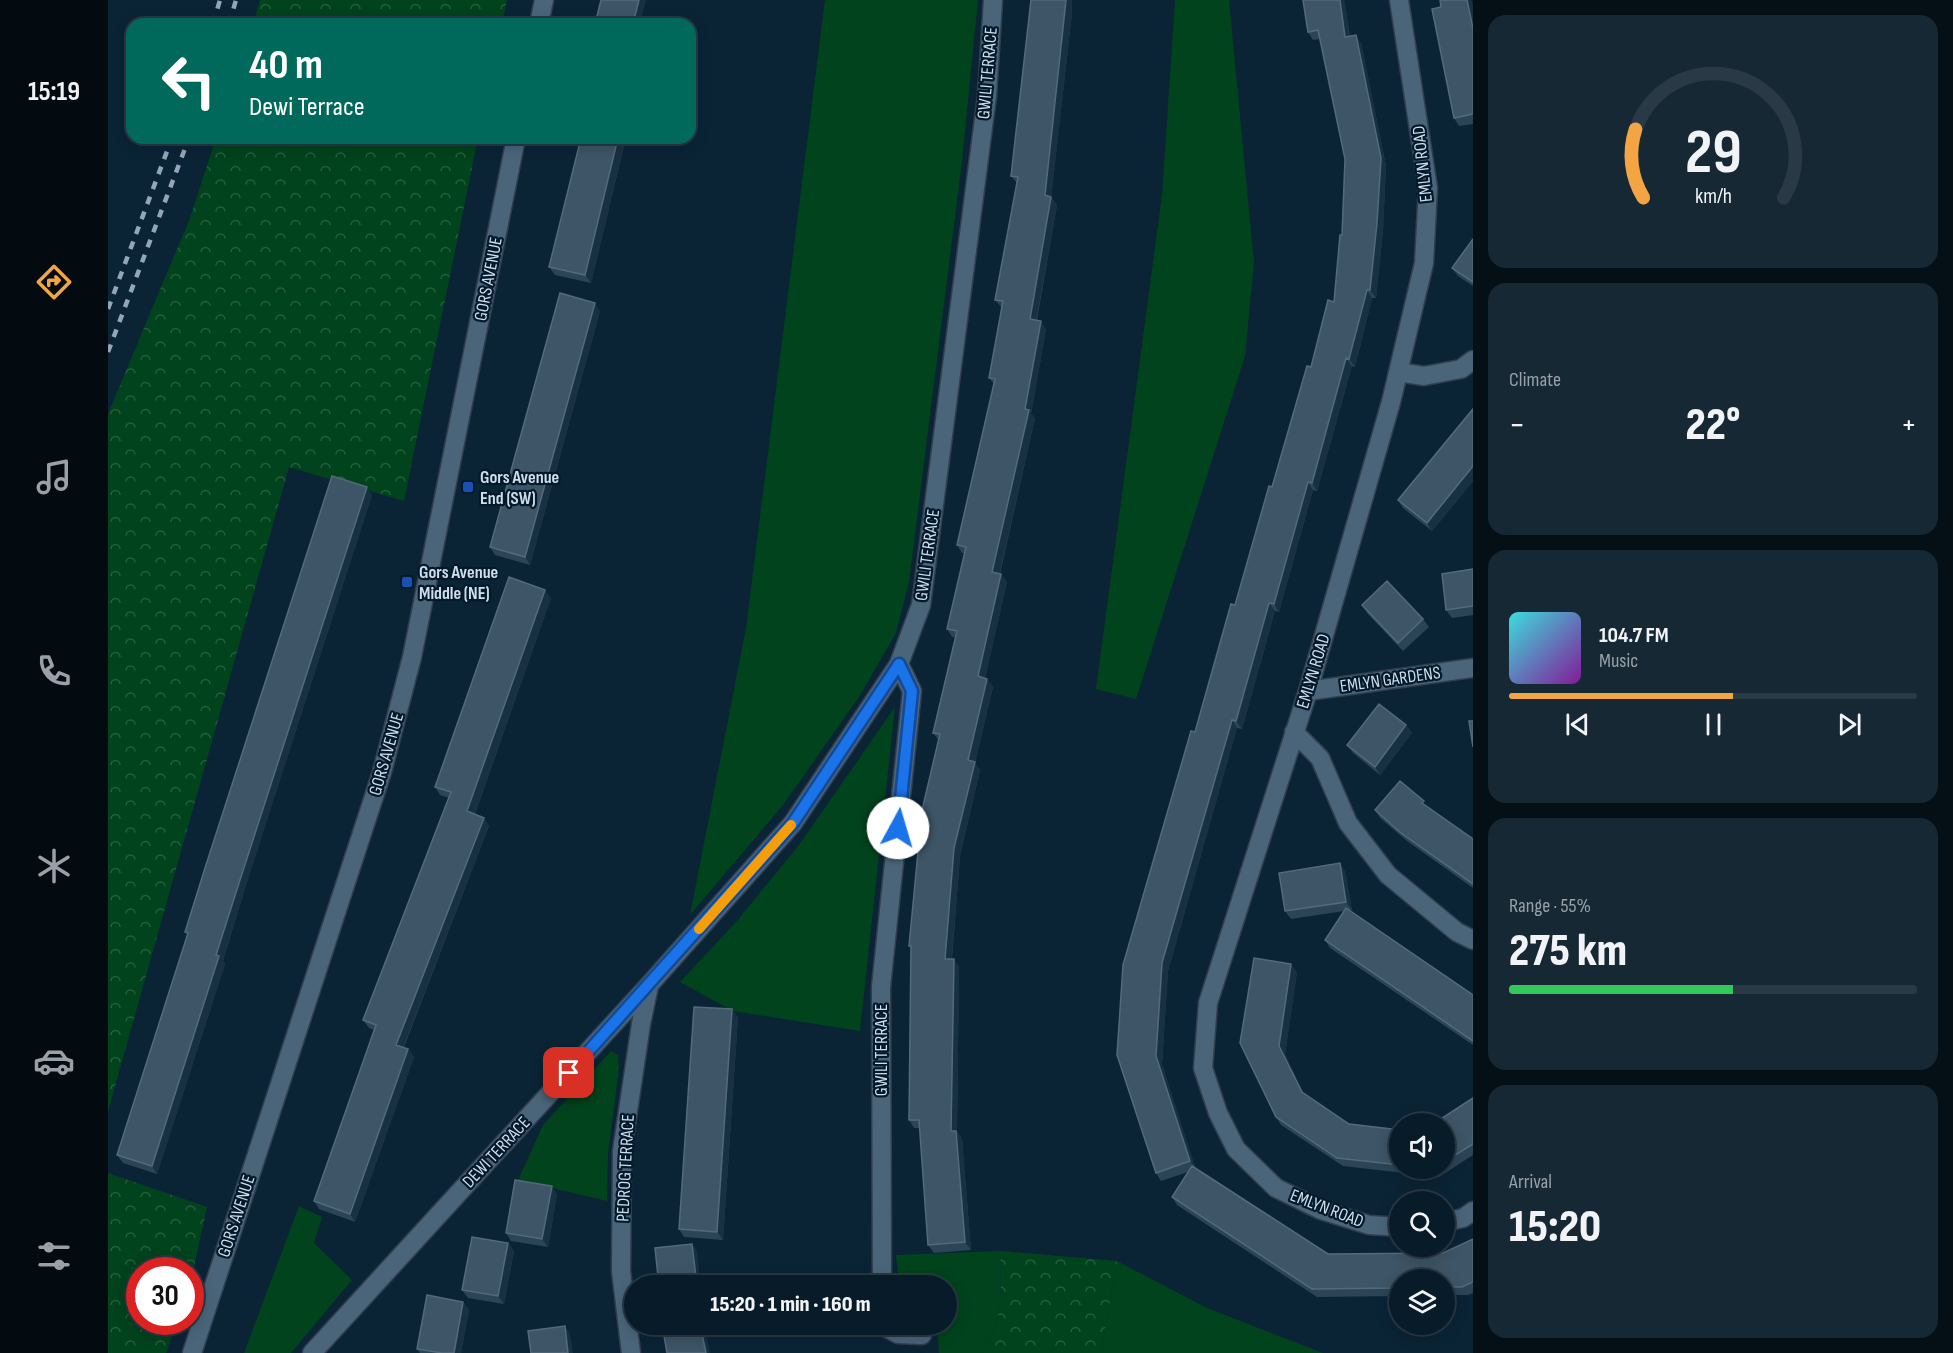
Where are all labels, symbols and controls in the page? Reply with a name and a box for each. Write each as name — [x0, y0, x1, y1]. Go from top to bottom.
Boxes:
street label: GWILI TERRACE — [973, 26, 1002, 120]
text: 40 m — [249, 40, 323, 91]
icon: left — [150, 42, 228, 120]
text: 15:19 — [28, 76, 80, 108]
text: Dewi Terrace — [249, 91, 365, 123]
text: 29 — [1685, 116, 1741, 191]
street label: EMLYN ROAD — [1408, 125, 1437, 203]
text: km/h — [1694, 185, 1732, 210]
street label: GORS AVENUE — [470, 235, 507, 323]
icon: directions — [33, 261, 75, 303]
text: Climate — [1509, 368, 1561, 392]
text: 22° — [1685, 398, 1741, 453]
text: − — [1509, 405, 1525, 445]
text: + — [1901, 405, 1917, 445]
icon: music — [33, 456, 75, 498]
place label: Gors Avenue End (SW) — [480, 467, 559, 509]
marker: Gors Avenue End (SW) — [461, 480, 475, 494]
street label: GWILI TERRACE — [911, 508, 944, 602]
place label: Gors Avenue Middle (NE) — [419, 562, 498, 604]
marker: Gors Avenue Middle (NE) — [400, 575, 414, 589]
text: 104.7 FM — [1599, 622, 1669, 649]
street label: EMLYN ROAD — [1292, 631, 1335, 711]
text: Music — [1599, 649, 1638, 673]
icon: phone — [33, 650, 75, 692]
street label: EMLYN GARDENS — [1338, 662, 1442, 697]
icon: previous — [1561, 708, 1594, 741]
icon: pause — [1697, 708, 1730, 741]
icon: next — [1833, 708, 1866, 741]
street label: GORS AVENUE — [365, 710, 408, 798]
position arrow — [866, 796, 930, 860]
icon: climate — [33, 845, 75, 887]
text: Range · 55% — [1509, 894, 1591, 918]
text: 275 km — [1509, 924, 1627, 979]
street label: GWILI TERRACE — [871, 1004, 892, 1096]
icon: car — [33, 1040, 75, 1082]
pin — [543, 1047, 594, 1098]
icon: arrive — [552, 1056, 585, 1089]
street label: DEWI TERRACE — [458, 1112, 535, 1192]
map controls — [1389, 1113, 1455, 1335]
button: sound — [1389, 1113, 1455, 1179]
street label: PEDROG TERRACE — [612, 1114, 639, 1222]
text: Arrival — [1509, 1170, 1552, 1194]
street label: GORS AVENUE — [213, 1172, 260, 1260]
street label: EMLYN ROAD — [1287, 1185, 1366, 1232]
button: search — [1389, 1191, 1455, 1257]
text: 15:20 — [1509, 1200, 1601, 1255]
icon: filters — [33, 1235, 75, 1277]
speed limit sign: 30 — [126, 1257, 204, 1335]
button: layers — [1389, 1269, 1455, 1335]
text: 15:20 · 1 min · 160 m — [710, 1291, 871, 1318]

